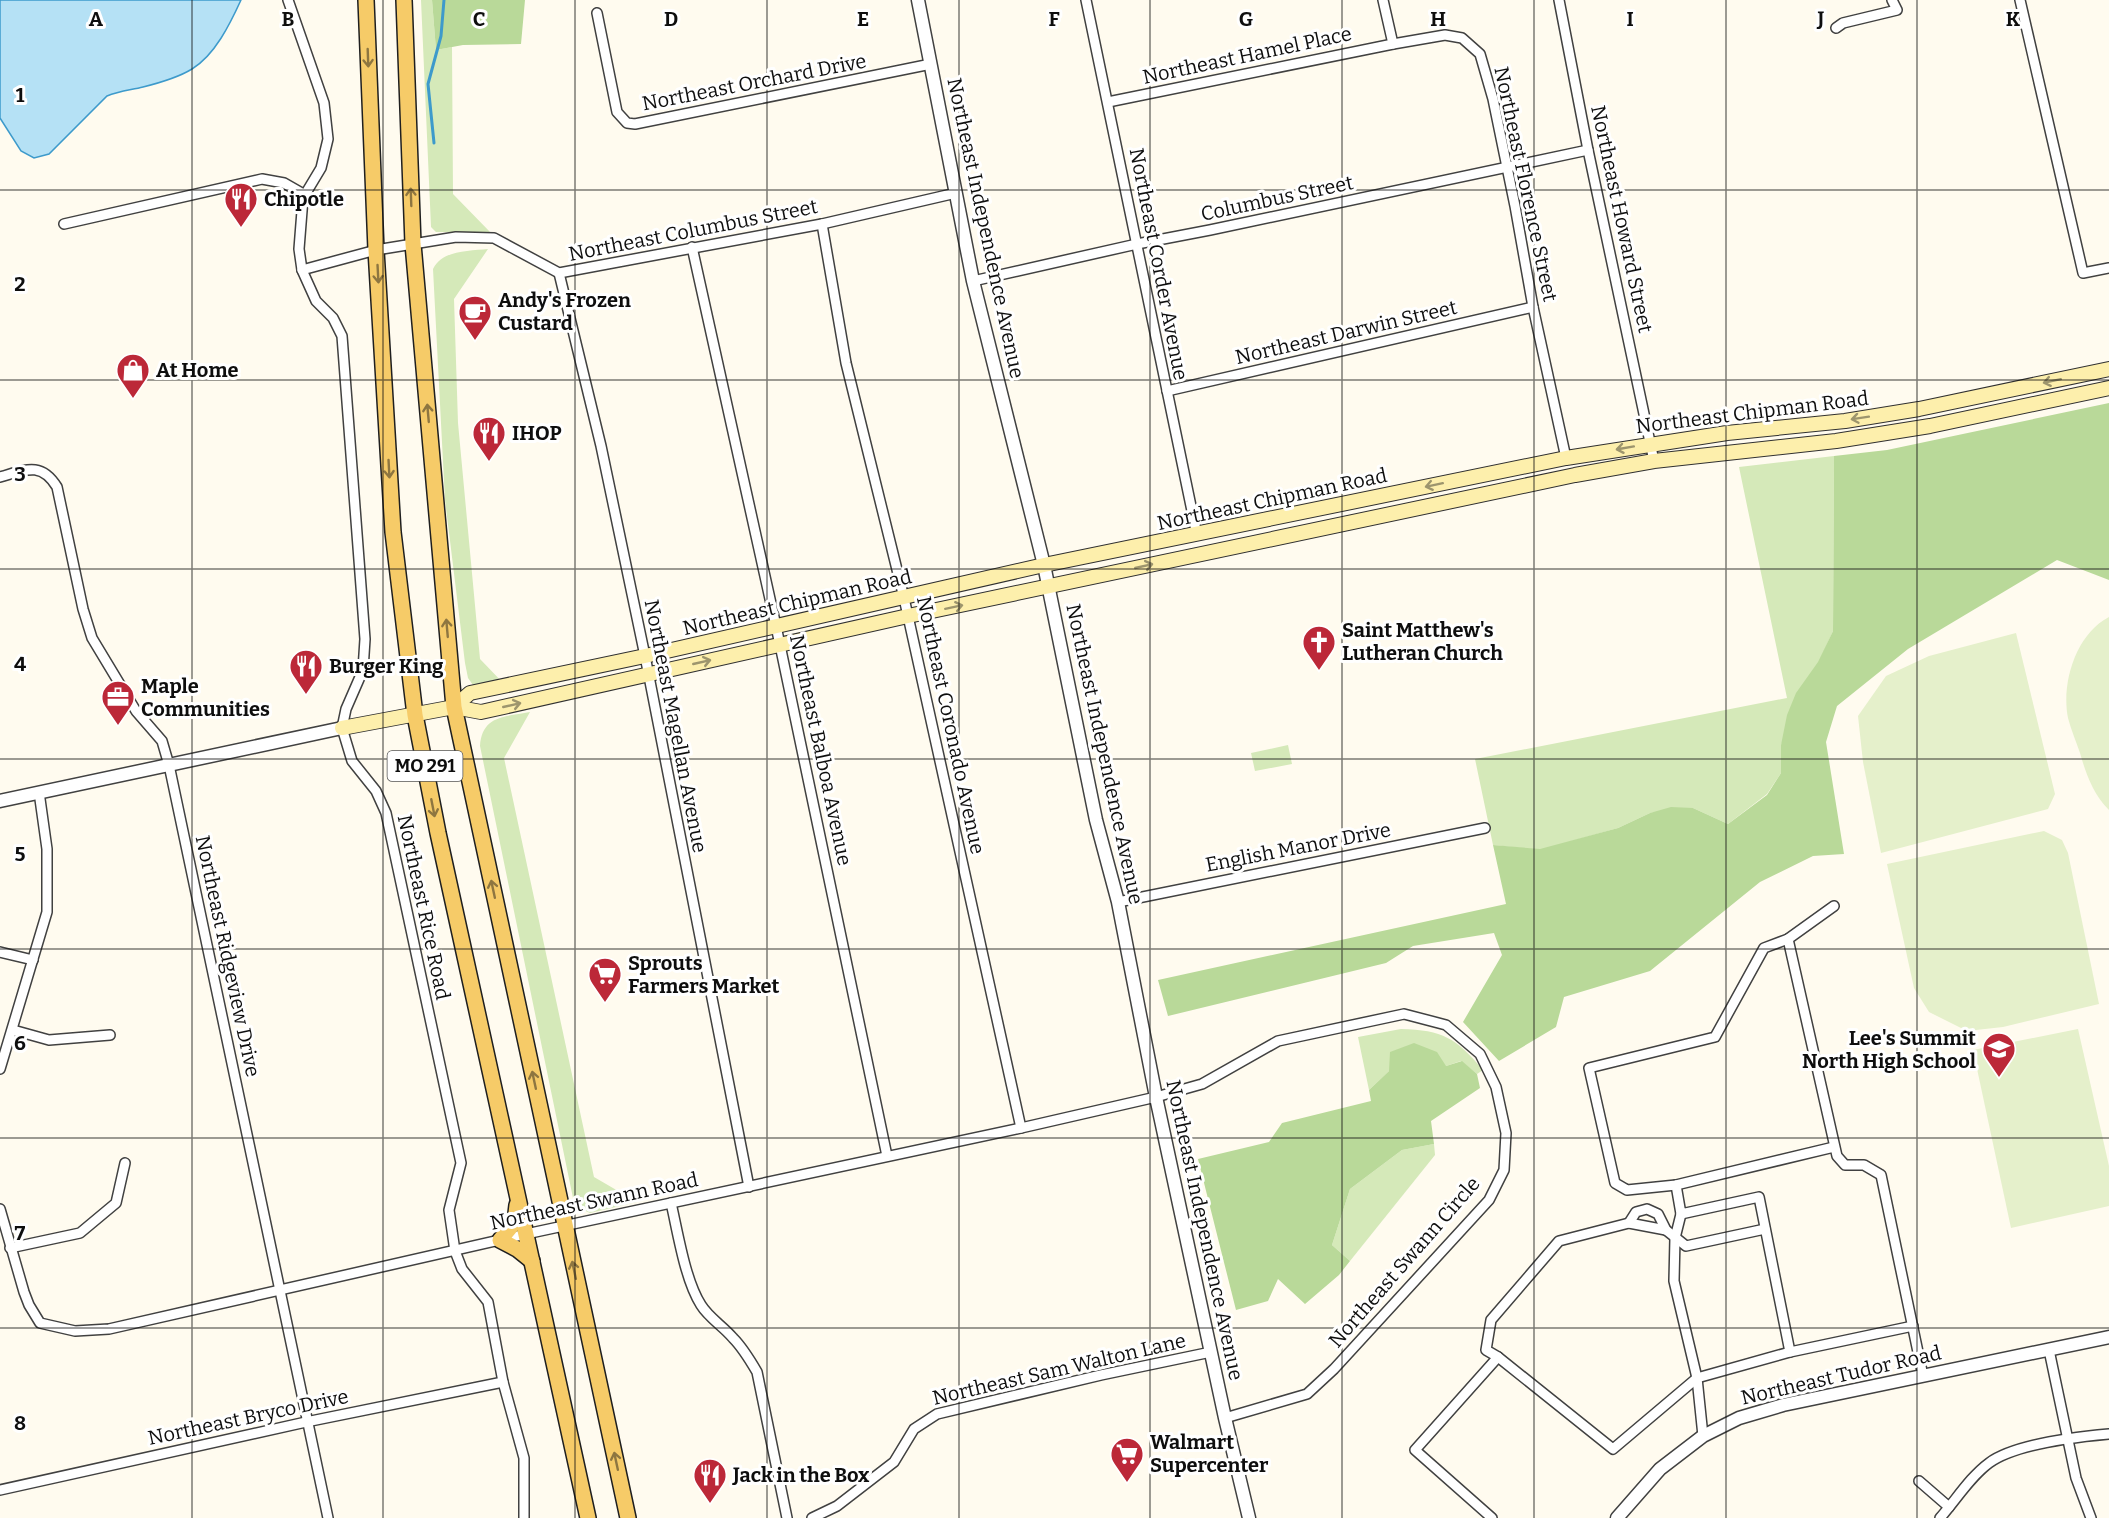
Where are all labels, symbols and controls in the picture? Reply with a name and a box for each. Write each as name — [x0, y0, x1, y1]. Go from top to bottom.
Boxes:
text: A — [89, 7, 104, 31]
text: B — [282, 7, 295, 31]
text: C — [473, 7, 485, 31]
text: D — [664, 7, 678, 31]
text: E — [857, 7, 869, 31]
text: F — [1048, 7, 1060, 31]
text: G — [1239, 7, 1253, 31]
text: H — [1430, 7, 1446, 31]
text: I — [1626, 7, 1634, 31]
text: J — [1817, 7, 1825, 31]
text: K — [2006, 7, 2021, 31]
street label: Northeast Hamel Place — [1140, 21, 1354, 89]
one-way arrow — [363, 48, 374, 68]
street label: Northeast Orchard Drive — [640, 48, 868, 116]
street label: Northeast Florence Street — [1489, 64, 1563, 304]
street label: Northeast Independence Avenue — [942, 76, 1030, 380]
text: 1 — [16, 83, 25, 107]
street label: Northeast Howard Street — [1586, 103, 1658, 335]
street label: Northeast Corder Avenue — [1125, 146, 1193, 382]
street label: Columbus Street — [1199, 170, 1355, 226]
restaurant icon: Chipotle — [223, 181, 259, 228]
place label: Chipotle — [264, 187, 344, 211]
one-way arrow — [406, 188, 417, 208]
street label: Northeast Columbus Street — [566, 194, 820, 266]
one-way arrow — [372, 264, 383, 284]
text: 2 — [14, 272, 26, 296]
place label: Andy's Frozen Custard — [498, 288, 631, 335]
cafe icon: Andy's Frozen Custard — [457, 294, 493, 341]
street label: Northeast Darwin Street — [1233, 295, 1459, 369]
shop icon: At Home — [115, 352, 151, 399]
place label: At Home — [156, 358, 238, 382]
one-way arrow — [2042, 376, 2062, 387]
street label: Northeast Chipman Road — [1634, 386, 1870, 438]
one-way arrow — [422, 403, 433, 423]
one-way arrow — [1851, 413, 1871, 424]
restaurant icon: IHOP — [471, 415, 507, 462]
place label: IHOP — [512, 421, 562, 445]
one-way arrow — [1616, 443, 1636, 454]
one-way arrow — [384, 458, 395, 478]
text: 3 — [14, 462, 26, 486]
street label: Northeast Chipman Road — [1155, 463, 1389, 535]
one-way arrow — [1425, 480, 1444, 491]
one-way arrow — [1134, 560, 1154, 571]
street label: Northeast Chipman Road — [680, 564, 914, 640]
street label: Northeast Coronado Avenue — [912, 594, 990, 856]
street label: Northeast Magellan Avenue — [640, 597, 712, 855]
one-way arrow — [943, 601, 963, 612]
street label: Northeast Independence Avenue — [1061, 602, 1149, 906]
one-way arrow — [441, 618, 452, 638]
place label: Saint Matthew's Lutheran Church — [1342, 618, 1503, 665]
church icon: Saint Matthew's Lutheran Church — [1301, 624, 1337, 671]
street label: Northeast Balboa Avenue — [785, 632, 857, 868]
restaurant icon: Burger King — [288, 648, 324, 695]
text: 4 — [14, 652, 26, 676]
place label: Burger King — [329, 654, 444, 678]
one-way arrow — [692, 656, 711, 667]
place label: Maple Communities — [141, 674, 270, 721]
office icon: Maple Communities — [100, 679, 136, 726]
one-way arrow — [501, 699, 521, 710]
road number: MO 291 — [388, 751, 462, 781]
one-way arrow — [428, 798, 439, 817]
street label: Northeast Rice Road — [393, 812, 455, 1002]
street label: English Manor Drive — [1203, 817, 1393, 877]
street label: Northeast Ridgeview Drive — [191, 833, 265, 1079]
text: 5 — [15, 842, 26, 866]
one-way arrow — [487, 880, 498, 899]
place label: Sprouts Farmers Market — [628, 951, 780, 998]
supermarket icon: Sprouts Farmers Market — [587, 956, 623, 1003]
place label: Lee's Summit North High School — [1802, 1026, 1976, 1073]
text: 6 — [14, 1031, 26, 1055]
school or university icon: Lee's Summit North High School — [1981, 1031, 2017, 1078]
one-way arrow — [527, 1070, 539, 1089]
street label: Northeast Independence Avenue — [1161, 1078, 1249, 1382]
street label: Northeast Swann Road — [488, 1167, 700, 1235]
street label: Northeast Swann Circle — [1323, 1172, 1485, 1352]
text: 7 — [15, 1221, 26, 1245]
one-way arrow — [568, 1261, 580, 1280]
street label: Northeast Sam Walton Lane — [930, 1328, 1188, 1410]
street label: Northeast Tudor Road — [1738, 1340, 1944, 1410]
street label: Northeast Bryco Drive — [146, 1384, 350, 1450]
text: 8 — [14, 1411, 26, 1435]
place label: Walmart Supercenter — [1150, 1430, 1269, 1477]
supermarket icon: Walmart Supercenter — [1109, 1436, 1145, 1483]
one-way arrow — [609, 1452, 621, 1471]
restaurant icon: Jack in the Box — [692, 1457, 728, 1504]
place label: Jack in the Box — [732, 1463, 870, 1487]

